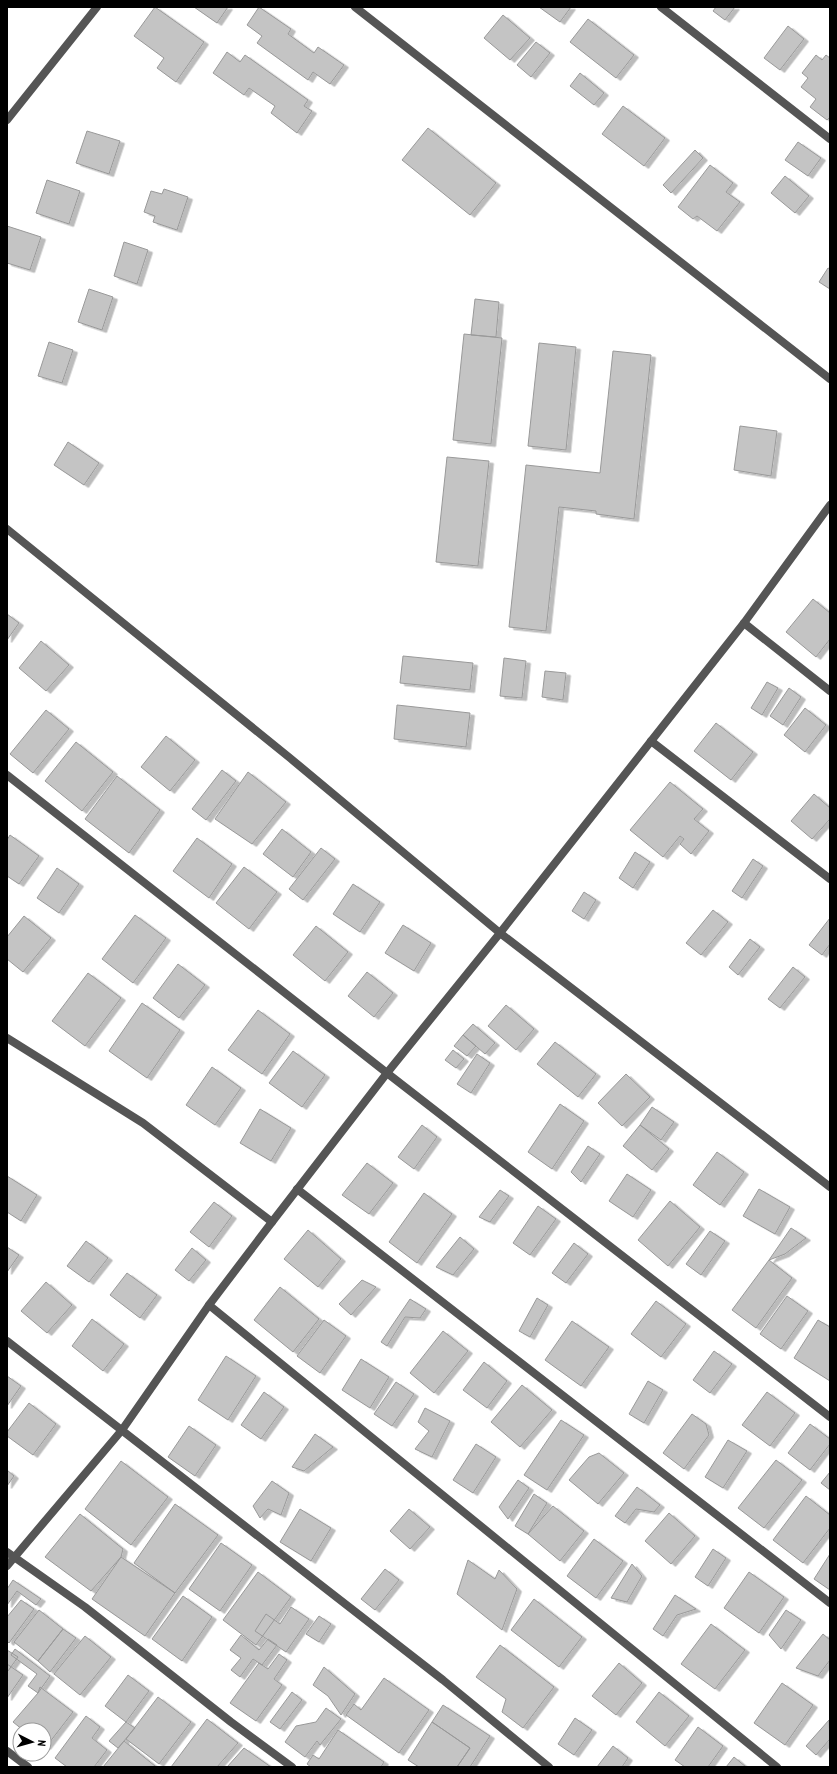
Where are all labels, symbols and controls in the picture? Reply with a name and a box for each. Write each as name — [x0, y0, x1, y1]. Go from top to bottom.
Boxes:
north arrow — [12, 1722, 52, 1762]
text: N — [35, 1739, 49, 1747]

